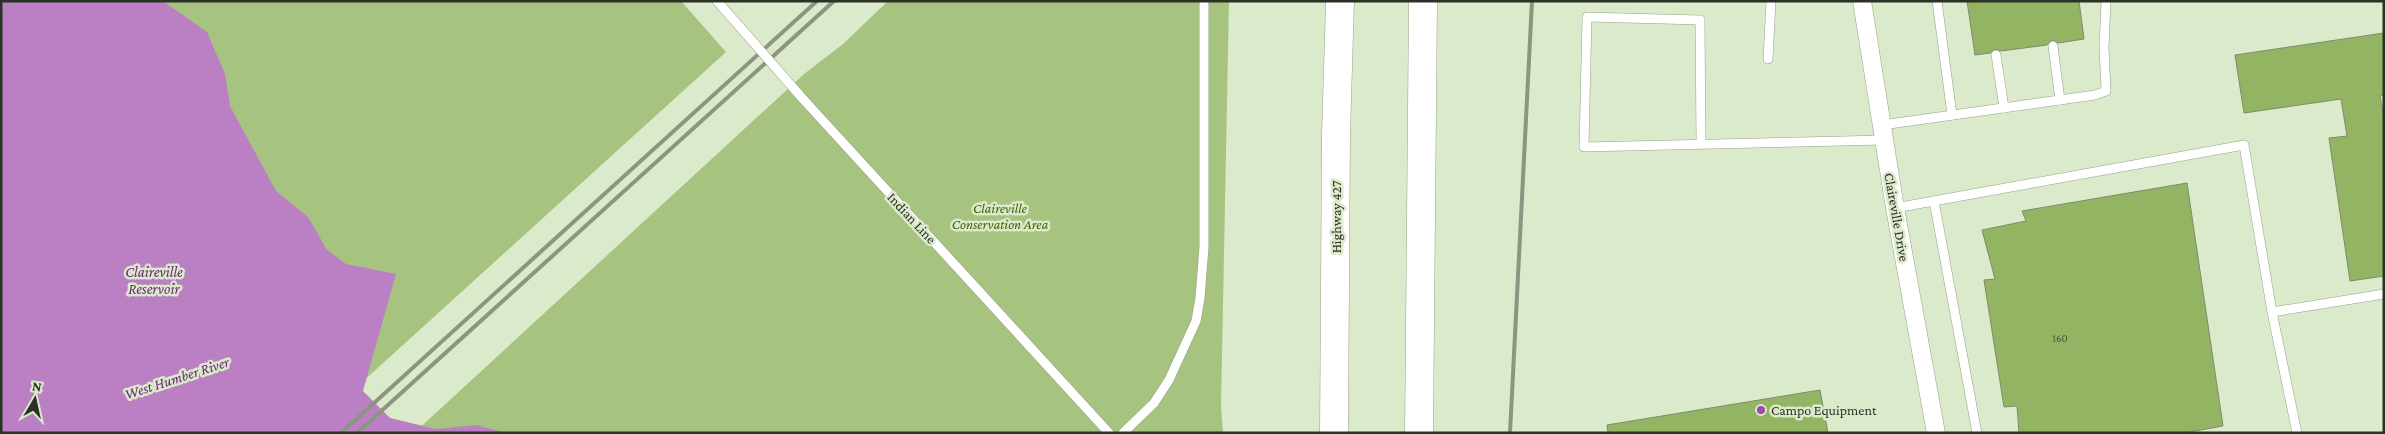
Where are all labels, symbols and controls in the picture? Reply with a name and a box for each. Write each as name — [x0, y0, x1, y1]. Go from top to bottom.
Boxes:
street label: Claireville Drive — [1881, 171, 1913, 263]
street label: Highway 427 — [1328, 180, 1344, 253]
street label: Indian Line — [884, 189, 940, 247]
park label: Claireville Conservation Area — [952, 200, 1049, 232]
water label: Claireville Reservoir — [125, 264, 183, 297]
house number: 160 — [2052, 332, 2068, 344]
water label: West Humber River — [123, 353, 232, 402]
north arrow — [10, 374, 60, 424]
text: N — [31, 378, 43, 395]
place label: Campo Equipment — [1771, 402, 1877, 418]
marker: Campo Equipment — [1755, 404, 1767, 416]

